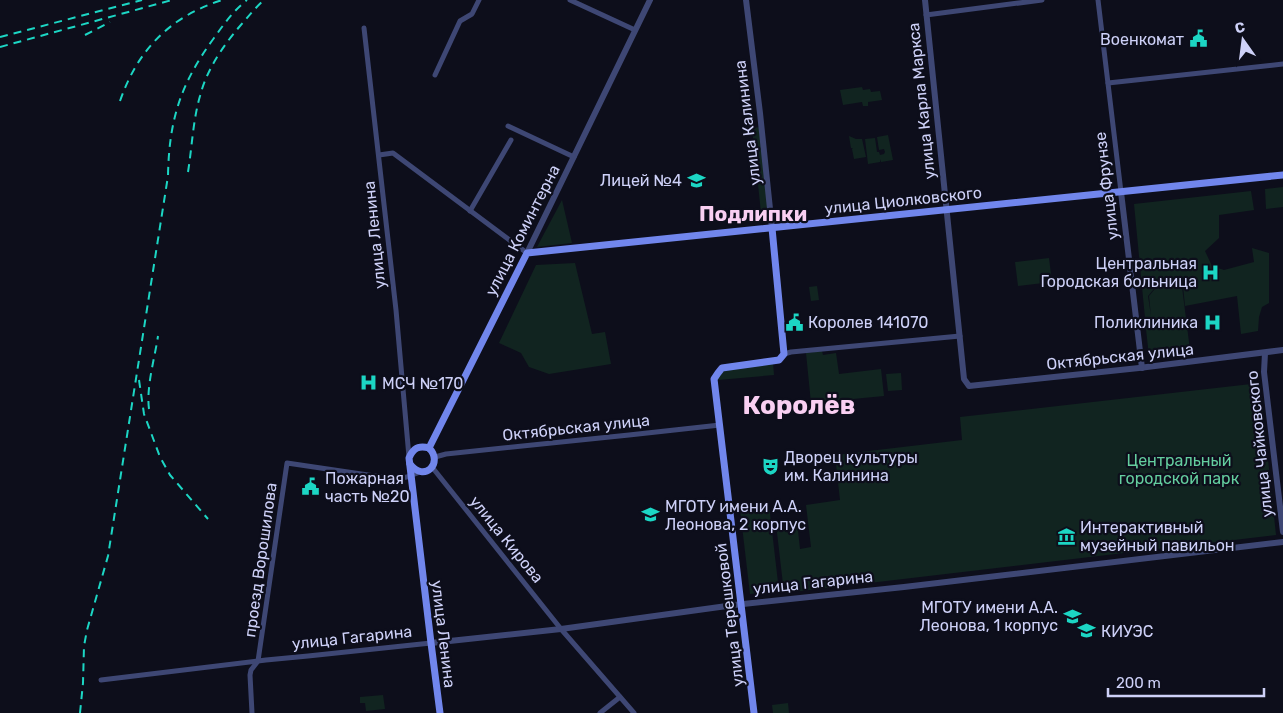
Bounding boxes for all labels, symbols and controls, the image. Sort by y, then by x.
north arrow [1218,15,1268,65]
text: С [1233,18,1247,37]
street label: улица Карла Маркса [904,22,939,180]
public building icon: Военкомат [1188,29,1208,49]
place label: Военкомат [1100,30,1184,49]
street label: улица Калинина [730,59,765,187]
street label: улица Фрунзе [1090,131,1123,241]
street label: улица Коминтерна [481,162,564,299]
school or university icon: Лицей №4 [686,170,706,190]
place label: Лицей №4 [600,171,682,190]
street label: улица Ленина [359,180,390,290]
street label: улица Циолковского [823,183,983,218]
district label: Подлипки [699,201,807,226]
place label: Центральная Городская больница [1040,254,1197,291]
hospital icon: Центральная Городская больница [1201,262,1221,282]
public building icon: Королев 141070 [784,312,804,332]
hospital icon: Поликлиника [1202,312,1222,332]
place label: Королев 141070 [808,313,929,332]
place label: Поликлиника [1094,313,1198,332]
street label: Октябрьская улица [1045,339,1195,374]
street label: улица Чайковского [1242,370,1277,518]
hospital icon: МСЧ №170 [358,373,378,393]
place label: МСЧ №170 [382,374,463,393]
district label: Королёв [743,390,855,421]
street label: Октябрьская улица [501,410,651,445]
place label: Дворец культуры им. Калинина [784,448,918,485]
park label: Центральный городской парк [1119,451,1240,488]
theatre icon: Дворец культуры им. Калинина [760,456,780,476]
place label: Пожарная часть №20 [325,469,410,506]
public building icon: Пожарная часть №20 [301,477,321,497]
street label: проезд Ворошилова [240,481,281,639]
street label: улица Кирова [466,492,547,587]
place label: МГОТУ имени А.А. Леонова, 2 корпус [665,497,806,534]
school or university icon: МГОТУ имени А.А. Леонова, 2 корпус [641,505,661,525]
place label: Интерактивный музейный павильон [1080,518,1235,555]
museum icon: Интерактивный музейный павильон [1056,526,1076,546]
street label: улица Терешковой [711,542,748,688]
street label: улица Гагарина [752,567,874,598]
street label: улица Ленина [427,579,460,689]
place label: МГОТУ имени А.А. Леонова, 1 корпус [919,598,1058,635]
school or university icon: МГОТУ имени А.А. Леонова, 1 корпус [1062,606,1082,626]
school or university icon: КИУЭС [1077,621,1097,641]
street label: улица Гагарина [291,622,413,653]
place label: КИУЭС [1101,622,1153,641]
scale bar [1108,666,1264,698]
text: 200 m [1116,674,1161,692]

